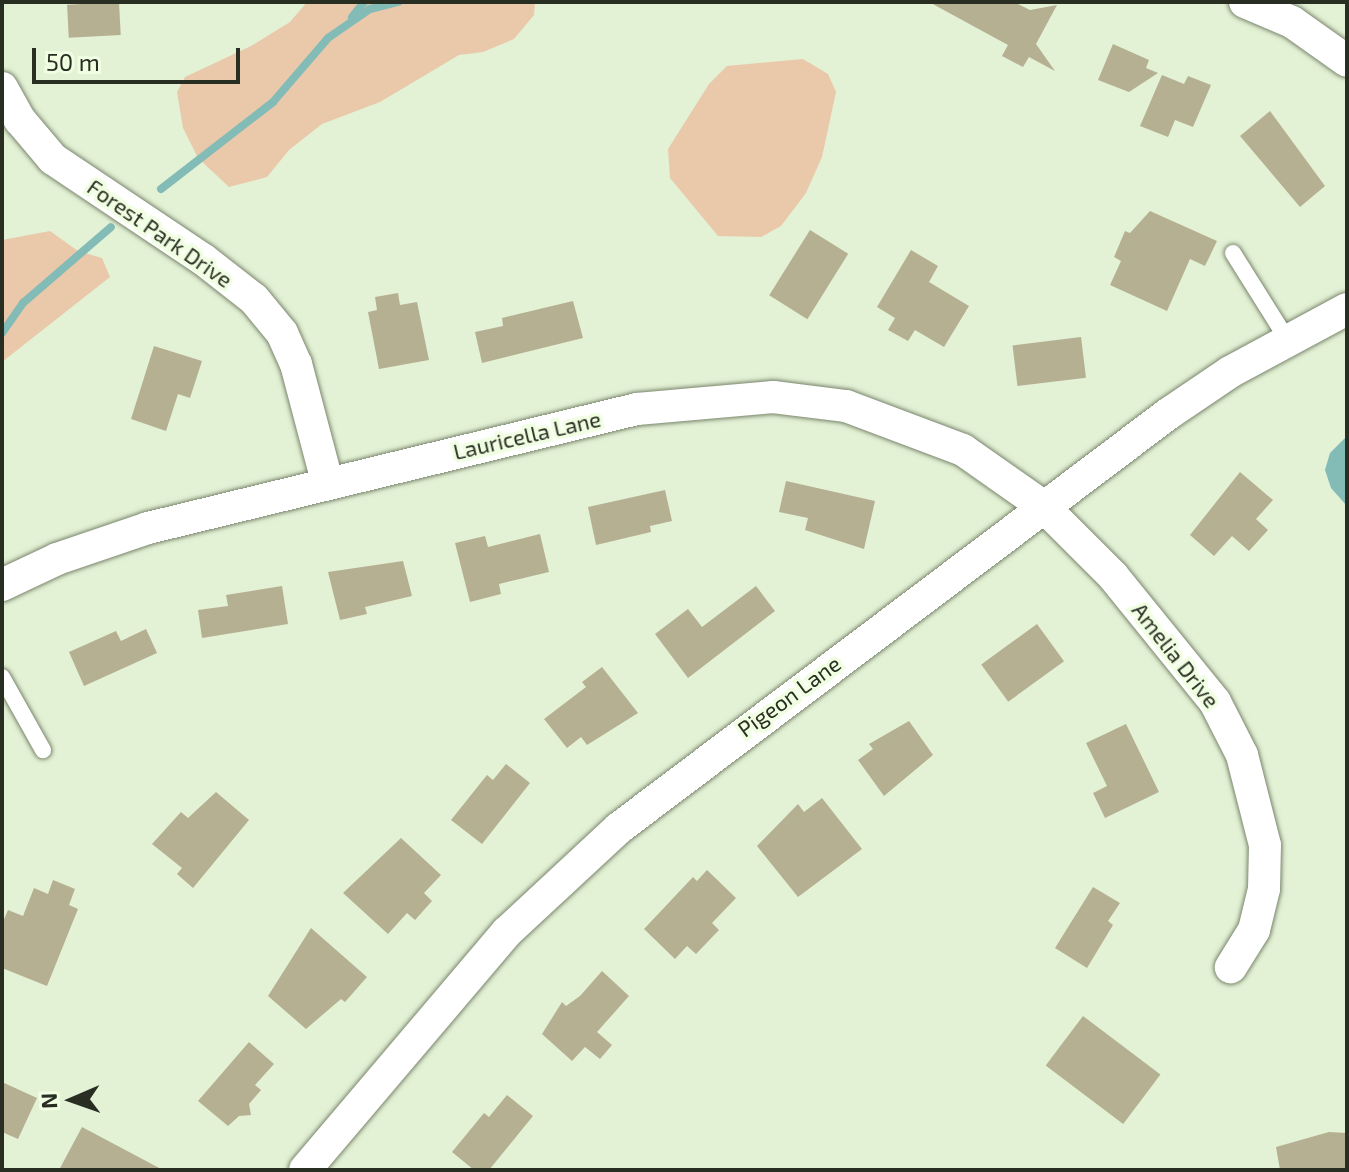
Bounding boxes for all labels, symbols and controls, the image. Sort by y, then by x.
scale bar [36,32,244,82]
text: 50 m [46,47,100,76]
street label: Forest Park Drive [82,173,238,293]
street label: Lauricella Lane [451,405,603,465]
street label: Amelia Drive [1127,597,1225,713]
street label: Pigeon Lane [732,650,846,742]
north arrow [32,1060,112,1140]
text: N [35,1092,61,1109]

